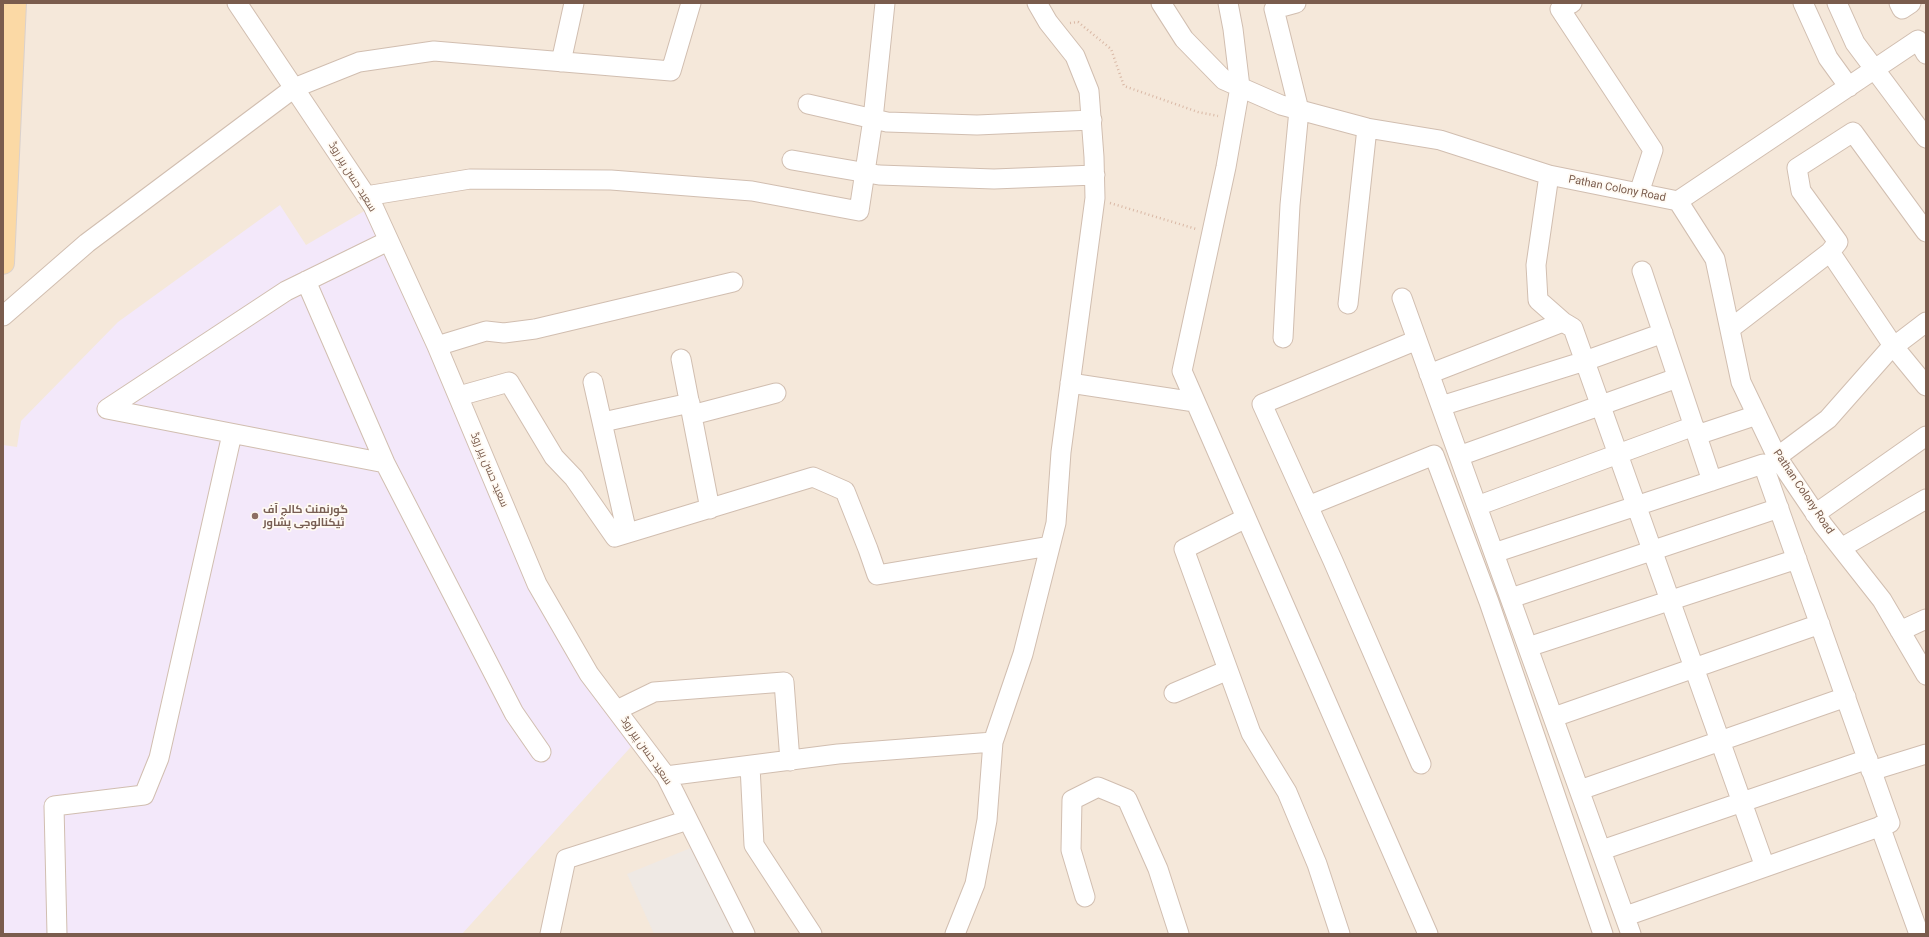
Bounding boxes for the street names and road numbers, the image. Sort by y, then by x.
street label: سعید حسن پیر روڈ [325,140,379,214]
street label: Pathan Colony Road [1567,173,1667,205]
street label: سعید حسن پیر روڈ [467,431,511,509]
street label: Pathan Colony Road [1770,447,1836,537]
street label: سعید حسن پیر روڈ [618,714,674,788]

